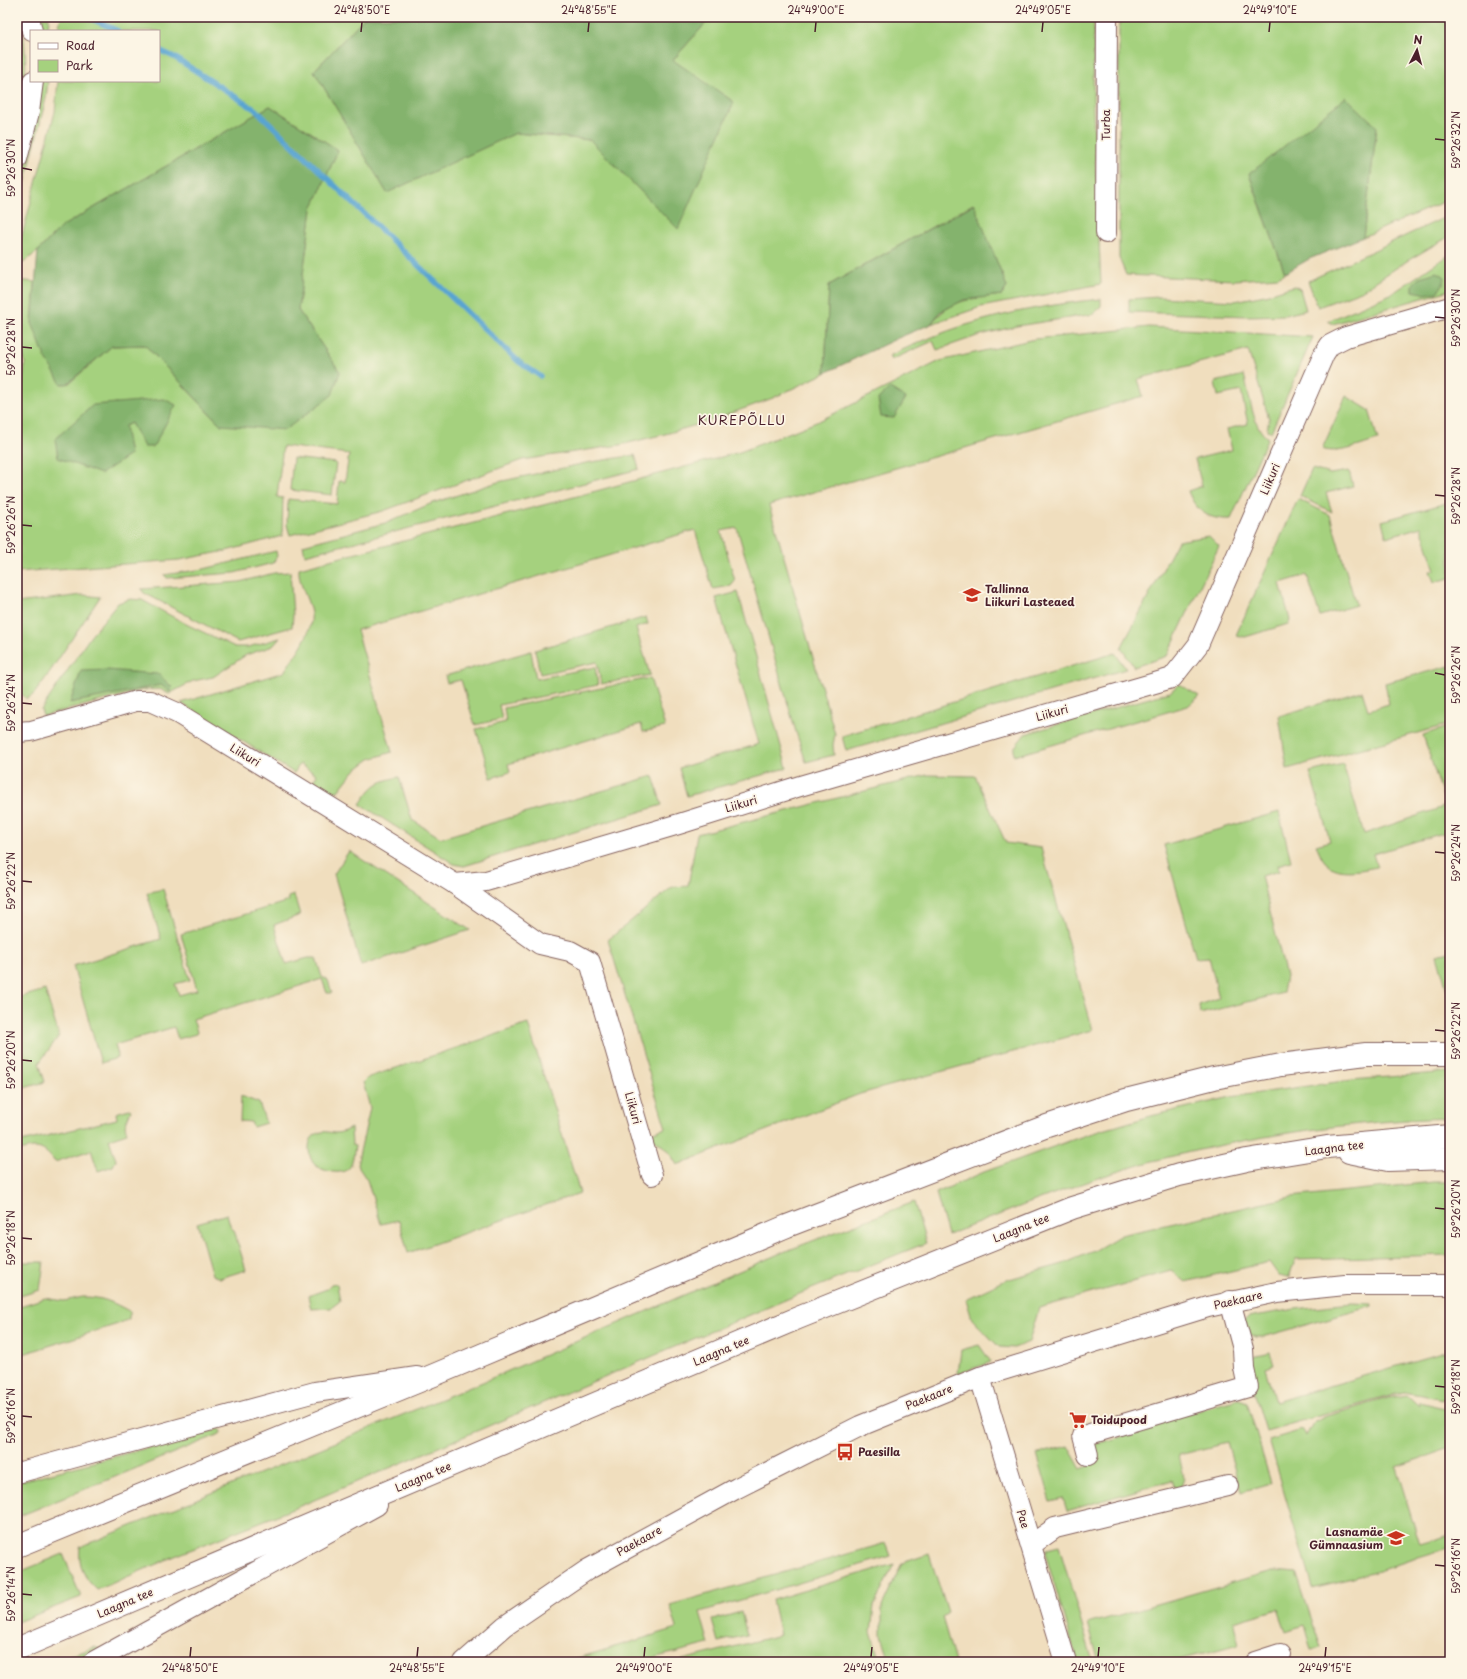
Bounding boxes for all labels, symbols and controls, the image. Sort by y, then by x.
text: 24°48'50"E [334,2,390,17]
text: 24°48'55"E [561,2,617,17]
text: 24°49'00"E [788,2,844,17]
text: 24°49'05"E [1015,2,1071,17]
text: 24°49'10"E [1243,2,1297,17]
legend [30,30,160,82]
north arrow [1397,30,1437,70]
text: N [1413,31,1424,48]
text: Road [66,36,95,54]
text: Park [66,56,93,74]
street label: Turba [1097,109,1114,141]
text: 59°26'32"N [1448,111,1463,169]
text: 59°26'30"N [3,139,18,197]
text: 59°26'30"N [1448,289,1463,347]
text: 59°26'28"N [3,318,18,376]
district label: KUREPÕLLU [698,410,786,429]
street label: Liikuri [1255,460,1284,497]
text: 59°26'28"N [1448,467,1463,525]
text: 59°26'26"N [3,496,18,554]
place label: Tallinna Liikuri Lasteaed [985,580,1075,610]
school or university icon: Tallinna Liikuri Lasteaed [962,585,982,605]
text: 59°26'26"N [1448,646,1463,704]
text: 59°26'24"N [3,674,18,732]
street label: Liikuri [1034,700,1070,725]
street label: Liikuri [227,739,264,770]
street label: Liikuri [723,791,759,816]
text: 59°26'24"N [1448,824,1463,882]
text: 59°26'22"N [3,852,18,910]
text: 59°26'22"N [1448,1002,1463,1060]
text: 59°26'20"N [3,1030,18,1090]
street label: Liikuri [621,1090,646,1126]
street label: Laagna tee [1304,1135,1365,1160]
text: 59°26'20"N [1448,1179,1463,1239]
street label: Laagna tee [990,1208,1052,1246]
text: 59°26'18"N [3,1210,18,1266]
street label: Paekaare [1212,1286,1264,1313]
street label: Laagna tee [690,1331,752,1370]
text: 59°26'18"N [1448,1359,1463,1415]
street label: Paekaare [903,1379,955,1414]
text: 59°26'16"N [3,1388,18,1444]
supermarket icon: Toidupood [1068,1410,1088,1430]
place label: Toidupood [1091,1411,1147,1428]
bus stop icon: Paesilla [835,1442,855,1462]
place label: Paesilla [858,1443,901,1460]
street label: Laagna tee [392,1457,454,1496]
street label: Pae [1013,1507,1034,1530]
street label: Paekaare [613,1521,665,1560]
place label: Lasnamäe Gümnaasium [1309,1523,1383,1553]
school or university icon: Lasnamäe Gümnaasium [1386,1528,1406,1548]
text: 59°26'16"N [1448,1538,1463,1594]
text: 59°26'14"N [3,1566,18,1622]
street label: Laagna tee [94,1583,156,1622]
text: 24°48'50"E [162,1660,218,1675]
text: 24°48'55"E [389,1660,445,1675]
text: 24°49'00"E [616,1660,672,1675]
text: 24°49'05"E [843,1660,899,1675]
text: 24°49'10"E [1071,1660,1125,1675]
text: 24°49'15"E [1298,1660,1352,1675]

